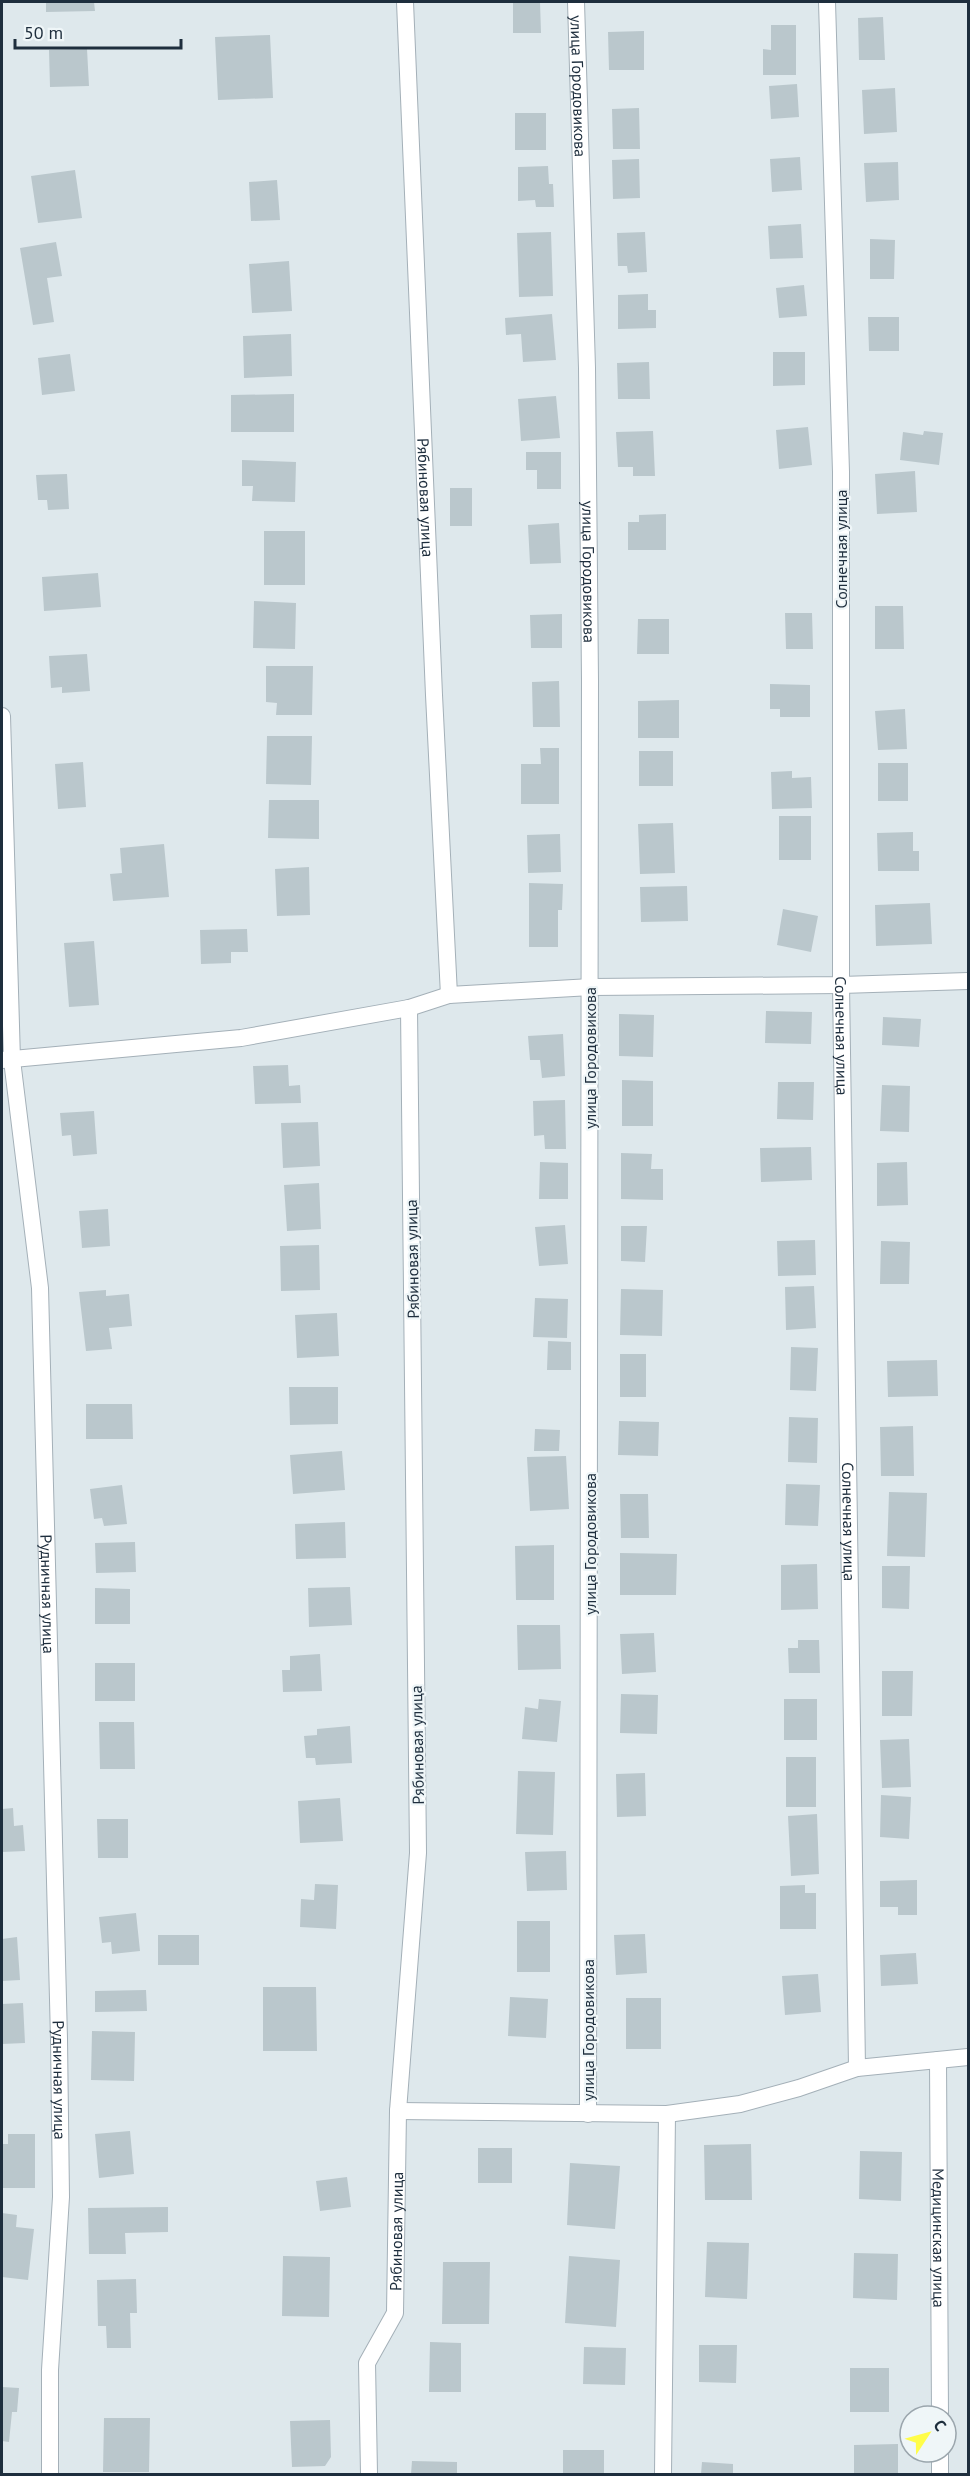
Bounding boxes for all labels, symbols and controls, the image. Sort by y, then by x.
scale bar [15,12,182,50]
street label: улица Городовикова [566,15,591,157]
text: 50 m [24,21,63,44]
street label: Рябиновая улица [413,438,438,558]
street label: Солнечная улица [831,490,851,608]
street label: улица Городовикова [578,501,600,643]
street label: Солнечная улица [831,976,853,1095]
street label: улица Городовикова [580,987,600,1129]
street label: Рябиновая улица [401,1199,423,1319]
street label: Солнечная улица [838,1462,860,1581]
street label: улица Городовикова [580,1473,600,1615]
street label: Рудничная улица [36,1534,59,1654]
street label: Рябиновая улица [406,1685,428,1805]
street label: улица Городовикова [578,1959,598,2101]
street label: Рудничная улица [49,2020,70,2140]
street label: Медицинская улица [929,2168,949,2308]
street label: Рябиновая улица [385,2171,407,2291]
north arrow [898,2404,958,2464]
text: С [929,2416,951,2435]

